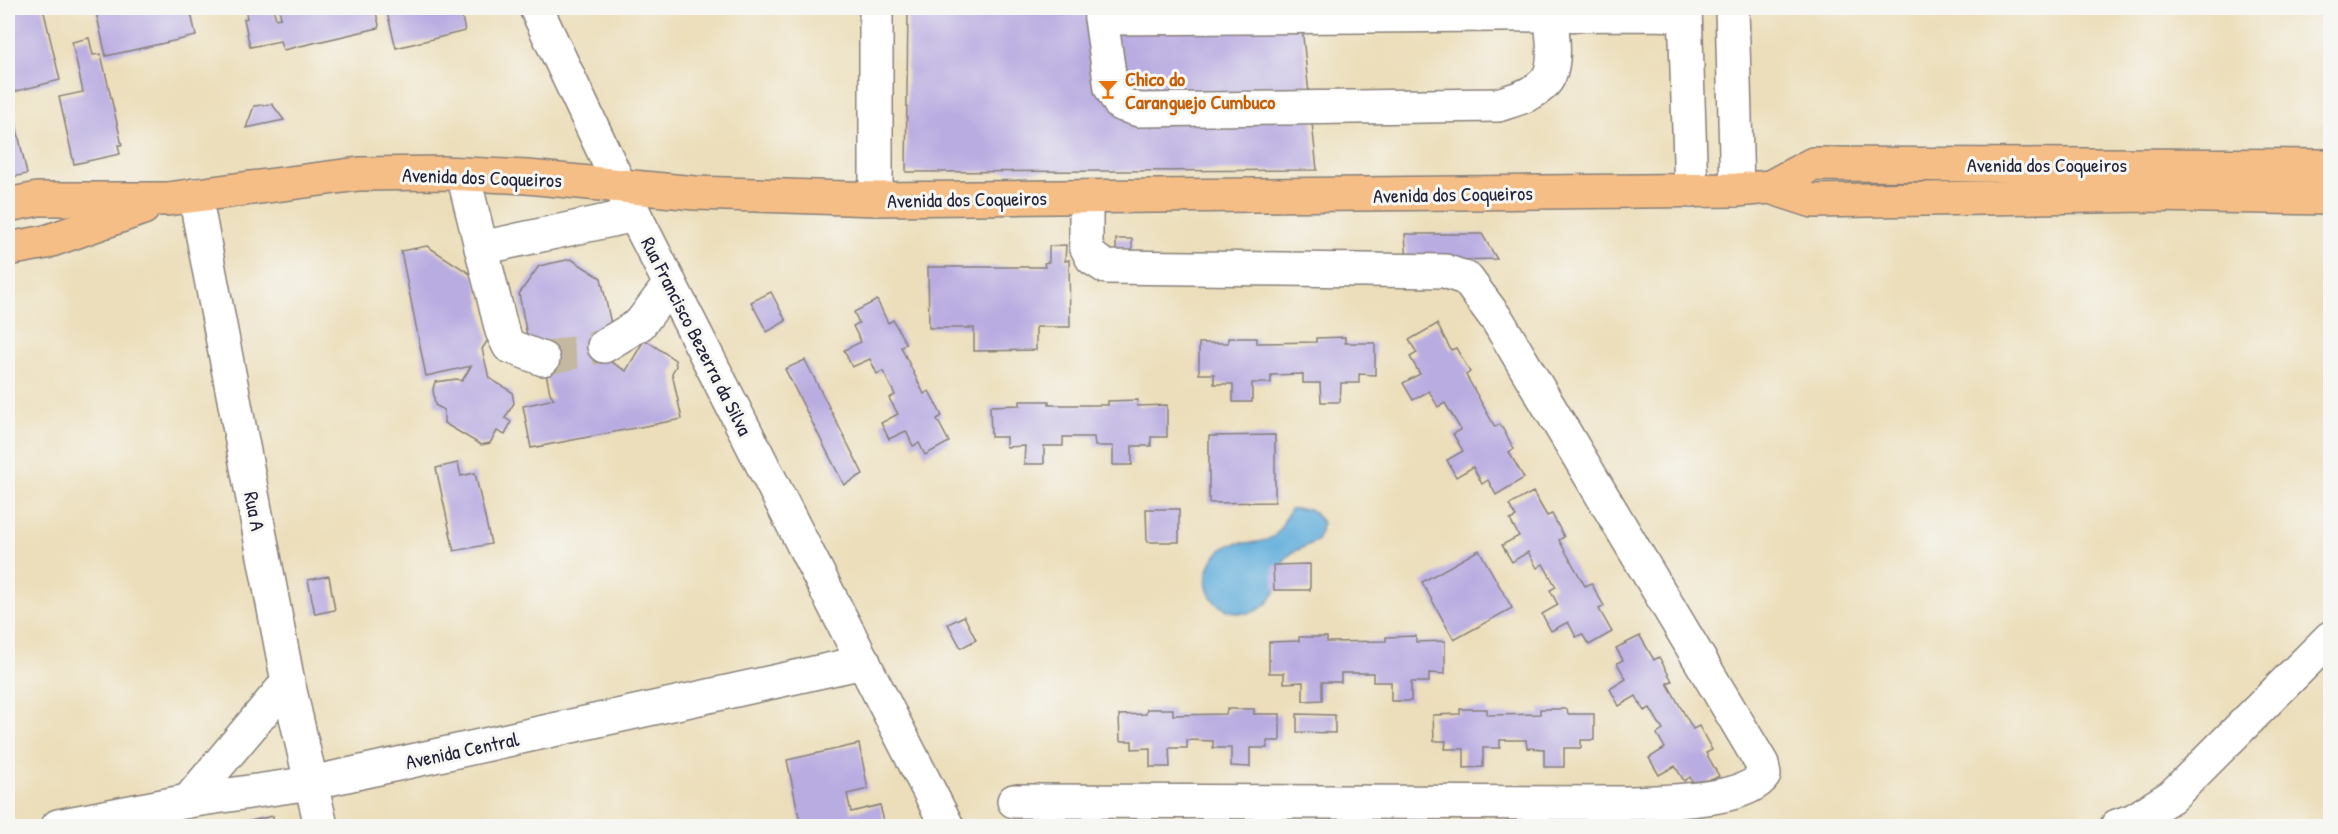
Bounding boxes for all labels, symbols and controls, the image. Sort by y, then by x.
place label: Chico do Caranguejo Cumbuco [1125,65,1275,116]
bar icon: Chico do Caranguejo Cumbuco [1096,77,1120,101]
street label: Avenida dos Coqueiros [1967,151,2127,178]
street label: Avenida dos Coqueiros [402,161,563,193]
street label: Avenida dos Coqueiros [1373,179,1533,209]
street label: Avenida dos Coqueiros [887,184,1047,214]
street label: Rua Francisco Bezerra da Silva [635,232,759,440]
street label: Rua A [238,489,272,533]
street label: Avenida Central [403,725,522,775]

